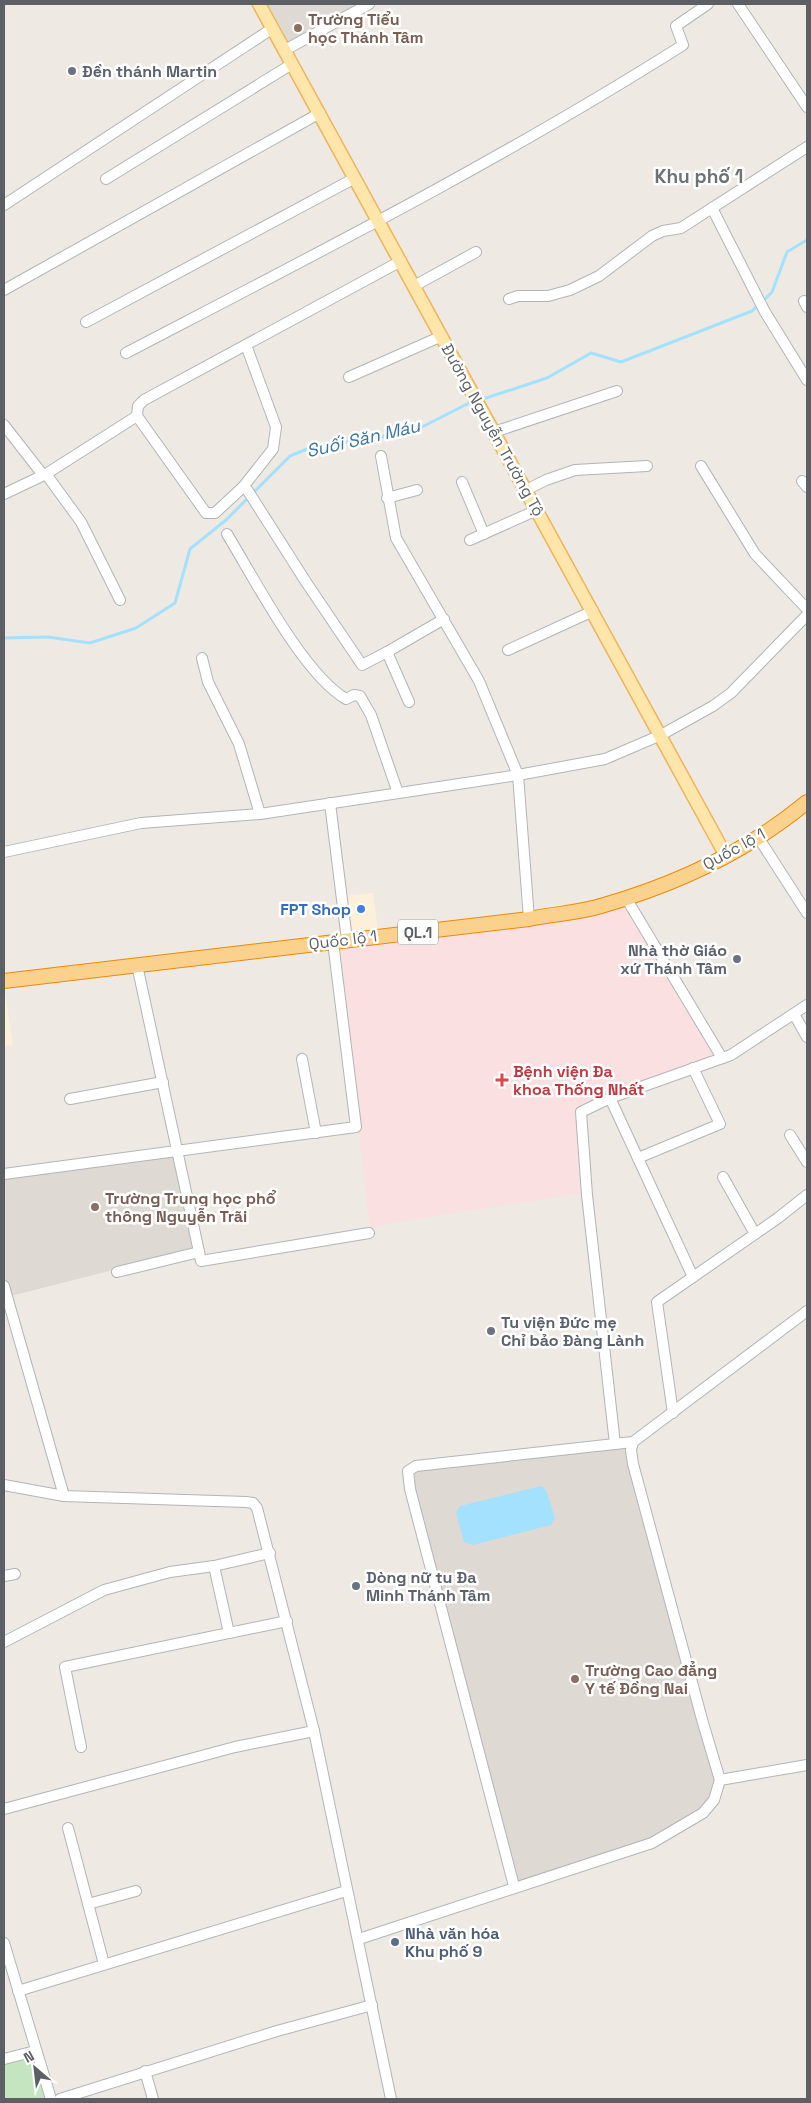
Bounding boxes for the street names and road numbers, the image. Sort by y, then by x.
street label: Đường Nguyễn Trường Tộ [437,340,549,520]
street label: Quốc lộ 1 [699,823,769,875]
road number: QL.1 [398,920,438,944]
street label: Quốc lộ 1 [308,925,378,955]

